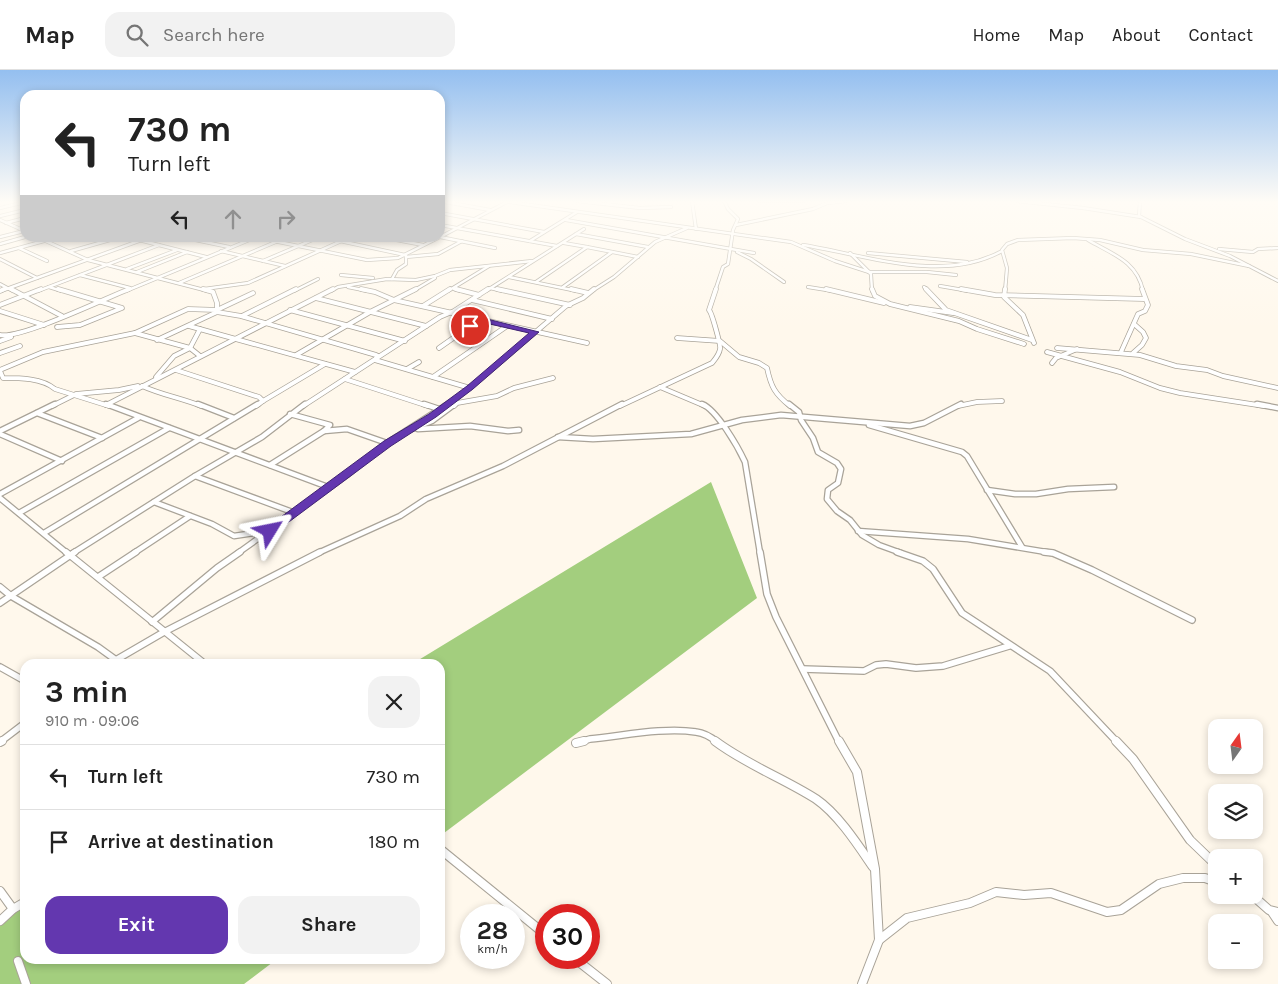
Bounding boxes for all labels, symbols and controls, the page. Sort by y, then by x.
search box [105,12,455,57]
text: Map [25,21,75,49]
icon: search [123,21,151,49]
text: Search here [163,24,265,46]
text: Home [972,24,1020,46]
text: Map [1048,24,1084,46]
text: About [1112,24,1161,46]
text: Contact [1189,24,1253,46]
text: 730 m [128,109,231,150]
icon: left [45,110,110,175]
text: Turn left [128,151,211,177]
icon: left [166,205,194,233]
icon: ahead [219,205,247,233]
icon: right [272,205,300,233]
pin [449,305,491,347]
icon: arrive [456,312,484,340]
position arrow [243,504,295,556]
text: 3 min [45,674,128,710]
button: close [368,676,420,728]
text: 910 m · 09:06 [45,711,139,730]
north arrow [1208,719,1262,774]
map controls [1208,719,1263,969]
icon: left [45,763,73,791]
text: Turn left [88,766,163,788]
text: 730 m [366,766,420,788]
button: layers [1208,784,1263,839]
icon: arrive [45,828,73,856]
text: Arrive at destination [88,831,274,853]
text: 180 m [368,831,420,853]
button: + [1208,849,1263,904]
button: Exit [45,896,228,954]
button: Share [238,896,420,954]
speed limit sign: 30 [535,904,600,969]
button: − [1208,914,1263,969]
text: 28 [477,916,508,945]
text: km/h [477,942,508,956]

